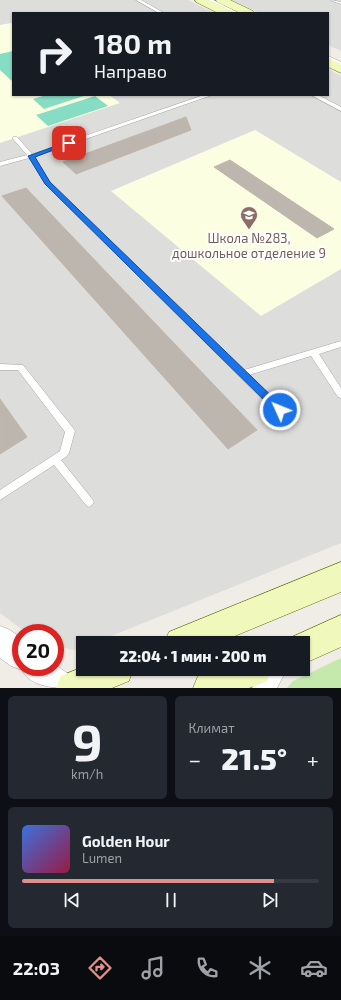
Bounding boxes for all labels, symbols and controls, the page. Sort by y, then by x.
text: 180 m [94,26,172,60]
icon: right [28,28,80,80]
text: Направо [94,60,167,82]
pin [52,126,86,160]
icon: arrive [58,132,80,154]
school or university icon: Школа №283, дошкольное отделение 9 [239,205,259,230]
place label: Школа №283, дошкольное отделение 9 [172,230,326,261]
position arrow [259,389,301,431]
speed limit sign: 20 [12,624,64,676]
text: 22:04 · 1 мин · 200 m [119,647,267,665]
text: 9 [72,709,103,771]
text: Климат [189,720,235,736]
text: 21.5° [221,740,287,776]
text: − [189,746,201,772]
text: + [307,746,319,772]
text: km/h [71,766,103,782]
text: Golden Hour [82,832,170,850]
text: Lumen [82,850,122,866]
icon: previous [61,889,83,911]
icon: pause [160,889,182,911]
icon: next [259,889,281,911]
icon: directions [86,954,114,982]
icon: music [139,954,167,982]
icon: phone [193,954,221,982]
icon: climate [246,954,274,982]
icon: car [300,954,328,982]
text: 22:03 [13,957,60,979]

